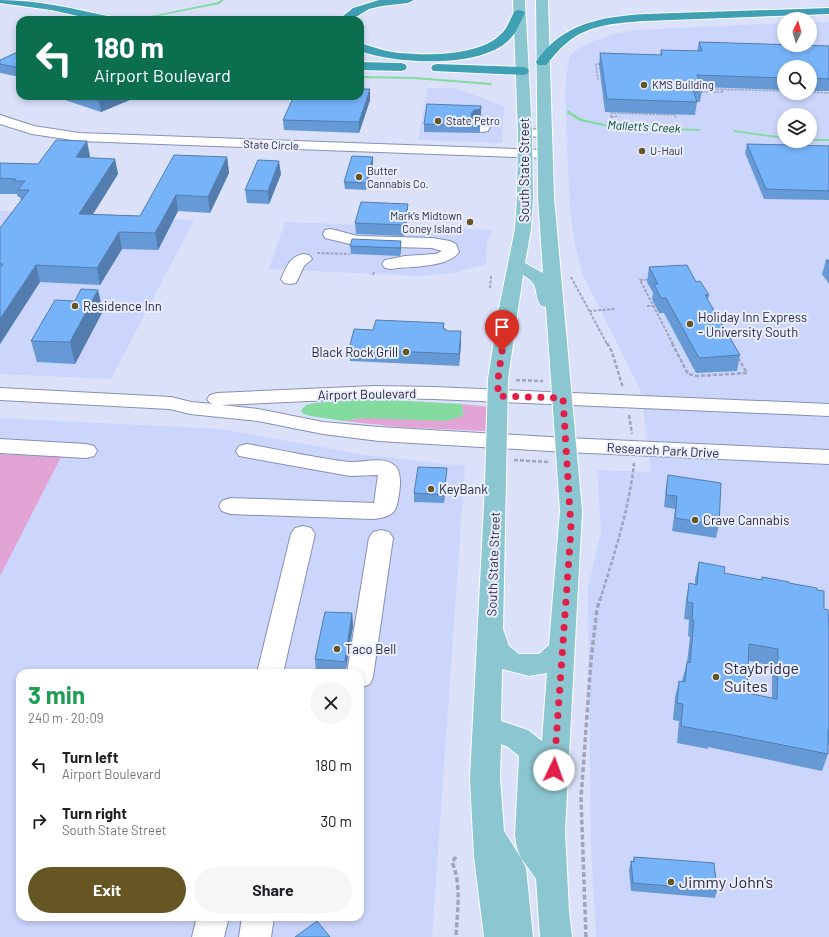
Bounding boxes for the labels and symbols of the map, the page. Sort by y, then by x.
north arrow [777,12,817,52]
place label: KMS Building [652,78,714,91]
marker: KMS Building [639,80,649,90]
place label: State Petro [446,114,500,127]
marker: State Petro [433,116,443,126]
water label: Mallett's Creek [607,117,681,135]
street label: South State Street [516,118,532,222]
street label: State Circle [243,137,299,152]
place label: U-Haul [650,144,683,157]
marker: U-Haul [637,146,647,156]
place label: Butter Cannabis Co. [367,164,429,190]
marker: Butter Cannabis Co. [354,172,364,182]
place label: Mark's Midtown Coney Island [390,209,462,235]
marker: Mark's Midtown Coney Island [465,217,475,227]
place label: Residence Inn [83,298,162,314]
marker: Residence Inn [70,301,80,311]
place label: Holiday Inn Express - University South [698,309,807,340]
pin [485,310,519,351]
marker: Holiday Inn Express - University South [685,319,695,329]
place label: Black Rock Grill [311,344,398,360]
marker: Black Rock Grill [401,347,411,357]
street label: Airport Boulevard [317,385,417,403]
street label: Research Park Drive [606,439,720,461]
place label: KeyBank [439,481,488,497]
marker: KeyBank [426,484,436,494]
street label: South State Street [483,512,503,616]
place label: Crave Cannabis [703,512,789,528]
marker: Crave Cannabis [690,515,700,525]
place label: Taco Bell [345,641,396,657]
marker: Taco Bell [332,644,342,654]
place label: Staybridge Suites [724,658,799,695]
marker: Staybridge Suites [711,672,721,682]
position arrow [533,749,575,791]
place label: Jimmy John's [679,872,773,891]
marker: Jimmy John's [666,877,676,887]

